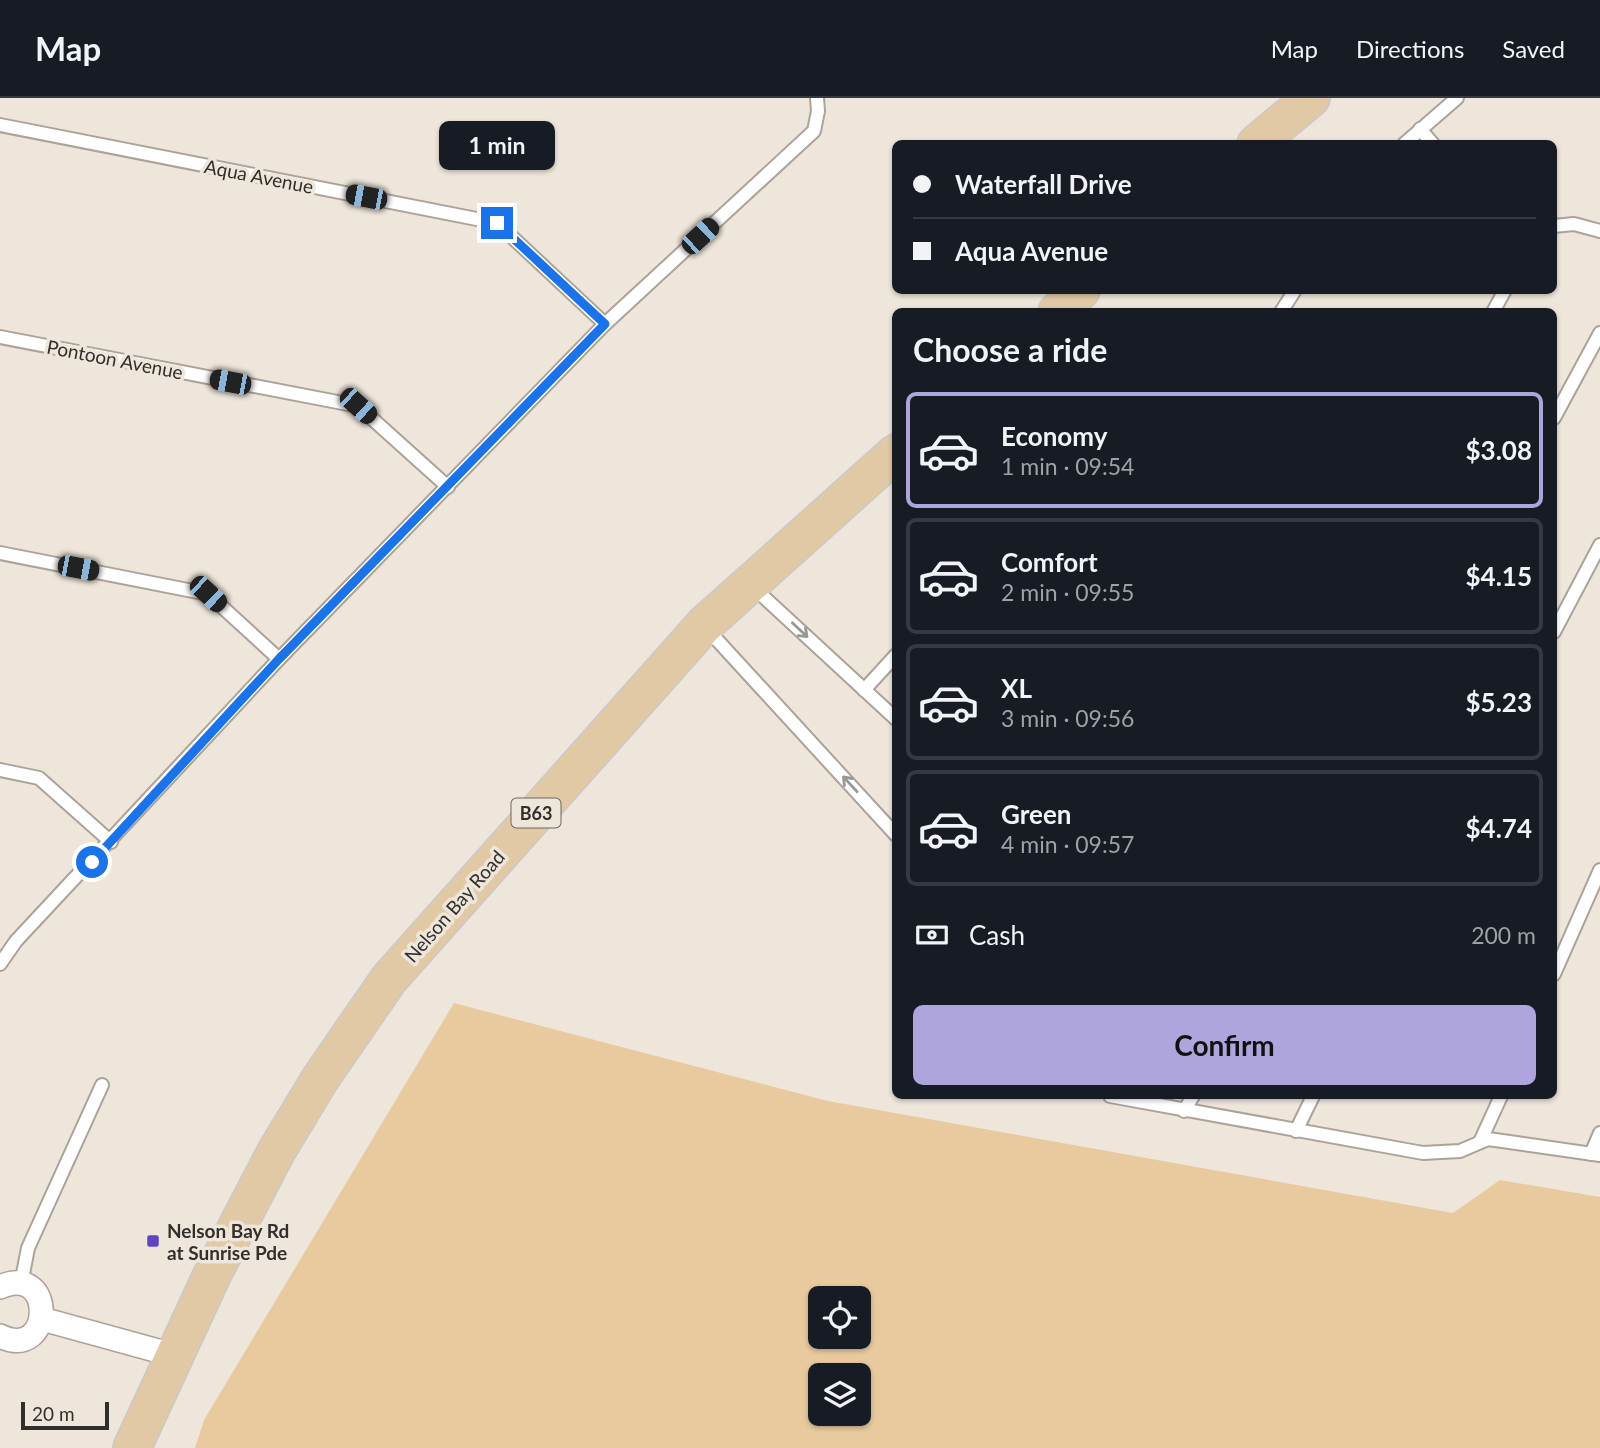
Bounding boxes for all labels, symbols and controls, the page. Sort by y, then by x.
text: Map [35,28,101,68]
text: Map [1271,34,1318,63]
text: Directions [1356,34,1464,63]
text: Saved [1502,34,1565,63]
callout: 1 min [439,122,555,170]
text: 1 min [468,131,526,159]
street label: Aqua Avenue [203,154,315,198]
text: Waterfall Drive [955,168,1132,200]
car [344,183,389,211]
route end [481,207,513,239]
car [678,214,723,258]
text: Aqua Avenue [955,235,1108,267]
text: Choose a ride [913,330,1107,369]
street label: Pontoon Avenue [45,335,185,383]
car [208,368,253,396]
car [336,384,381,428]
icon: car [917,419,980,482]
text: Economy [1001,420,1107,452]
text: $3.08 [1466,434,1532,466]
text: 1 min · 09:54 [1001,452,1134,480]
icon: car [917,545,980,608]
text: Comfort [1001,546,1098,578]
car [56,554,101,582]
text: $4.15 [1466,560,1532,592]
car [186,572,231,616]
text: 2 min · 09:55 [1001,578,1134,606]
one-way arrow [791,622,808,639]
icon: car [917,671,980,734]
text: XL [1001,672,1032,704]
text: $5.23 [1466,686,1532,718]
text: 3 min · 09:56 [1001,704,1134,732]
one-way arrow [842,775,858,793]
icon: car [917,797,980,860]
road number: B63 [512,798,560,828]
text: Green [1001,798,1071,830]
text: $4.74 [1466,812,1532,844]
text: 4 min · 09:57 [1001,830,1134,858]
street label: Nelson Bay Road [399,845,509,967]
route start [76,846,108,878]
icon: cash [913,916,951,954]
text: Cash [969,919,1025,951]
text: 200 m [1471,921,1536,949]
button: Confirm [913,1005,1536,1085]
place label: Nelson Bay Rd at Sunrise Pde [167,1219,289,1264]
marker: Nelson Bay Rd at Sunrise Pde [145,1233,161,1249]
map controls [808,1286,871,1426]
button: locate [808,1286,871,1349]
button: layers [808,1363,871,1426]
scale bar [21,1399,108,1431]
text: 20 m [32,1402,75,1425]

